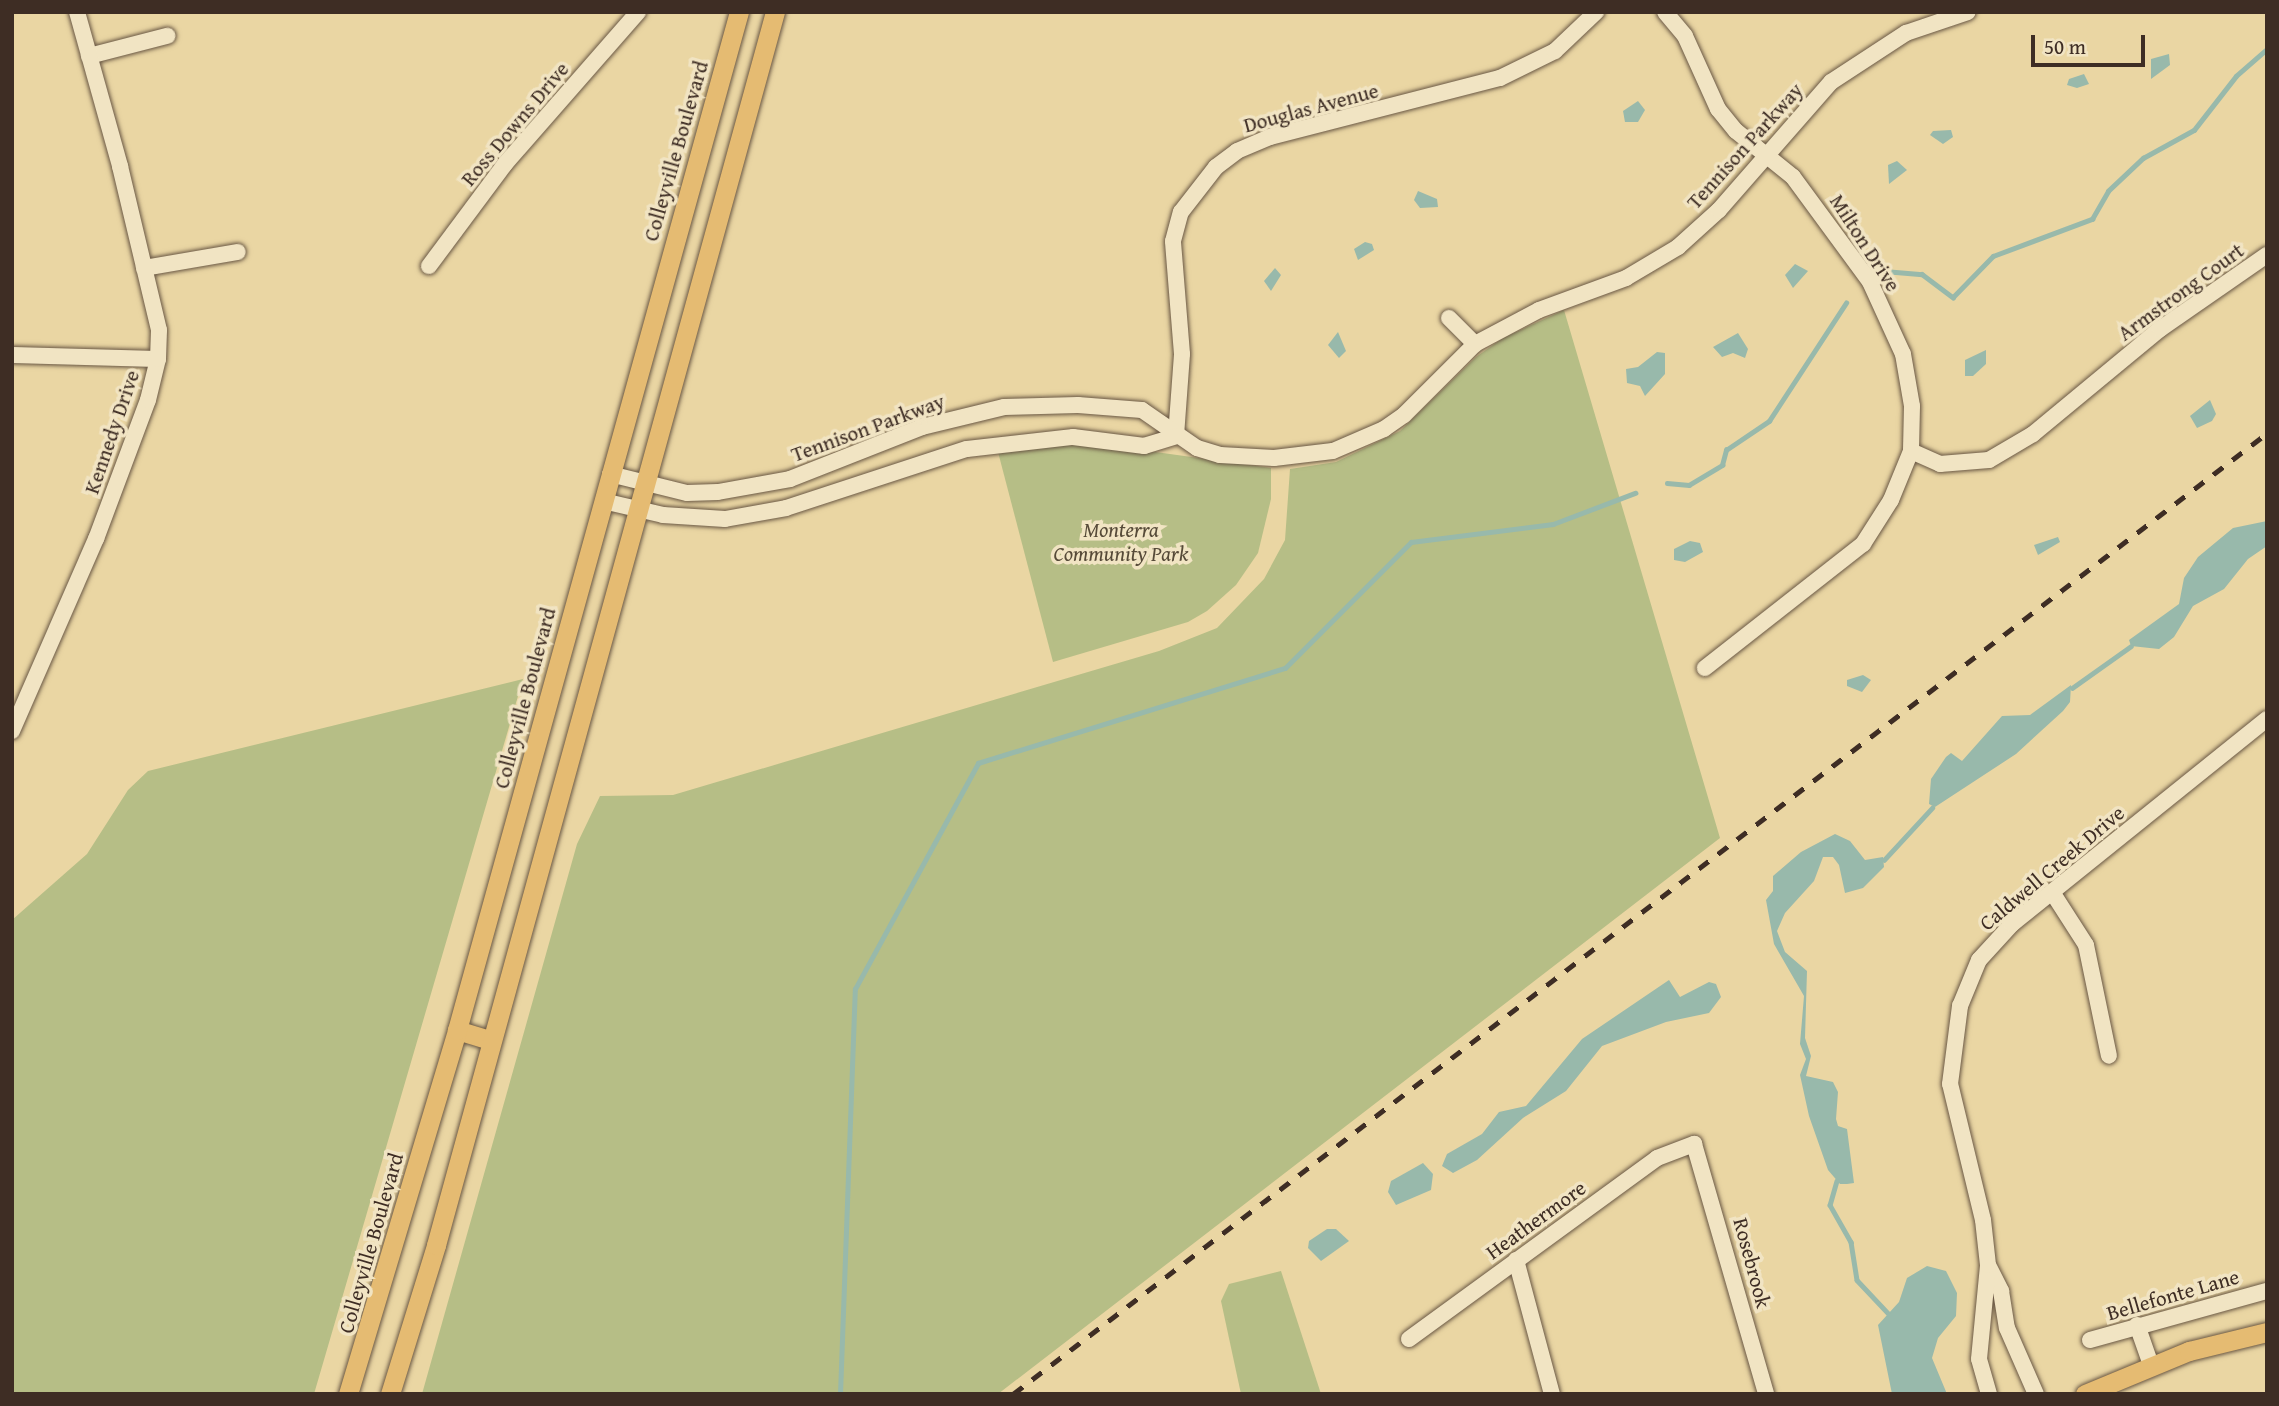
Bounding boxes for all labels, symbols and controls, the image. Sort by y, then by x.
scale bar [2034,21,2148,65]
text: 50 m [2044,31,2086,62]
street label: Ross Downs Drive [456,57,574,191]
street label: Colleyville Boulevard [638,58,714,244]
street label: Douglas Avenue [1241,78,1381,138]
street label: Tennison Parkway [1682,78,1808,214]
street label: Milton Drive [1824,190,1906,296]
street label: Armstrong Court [2113,238,2249,346]
street label: Kennedy Drive [79,367,145,497]
street label: Tennison Parkway [788,389,948,467]
park label: Monterra Community Park [1054,517,1188,567]
street label: Colleyville Boulevard [489,605,561,791]
street label: Caldwell Creek Drive [1975,800,2129,936]
street label: Colleyville Boulevard [333,1150,409,1336]
street label: Heathermore [1481,1175,1591,1265]
street label: Rosebrook [1728,1215,1776,1311]
street label: Bellefonte Lane [2104,1264,2242,1326]

